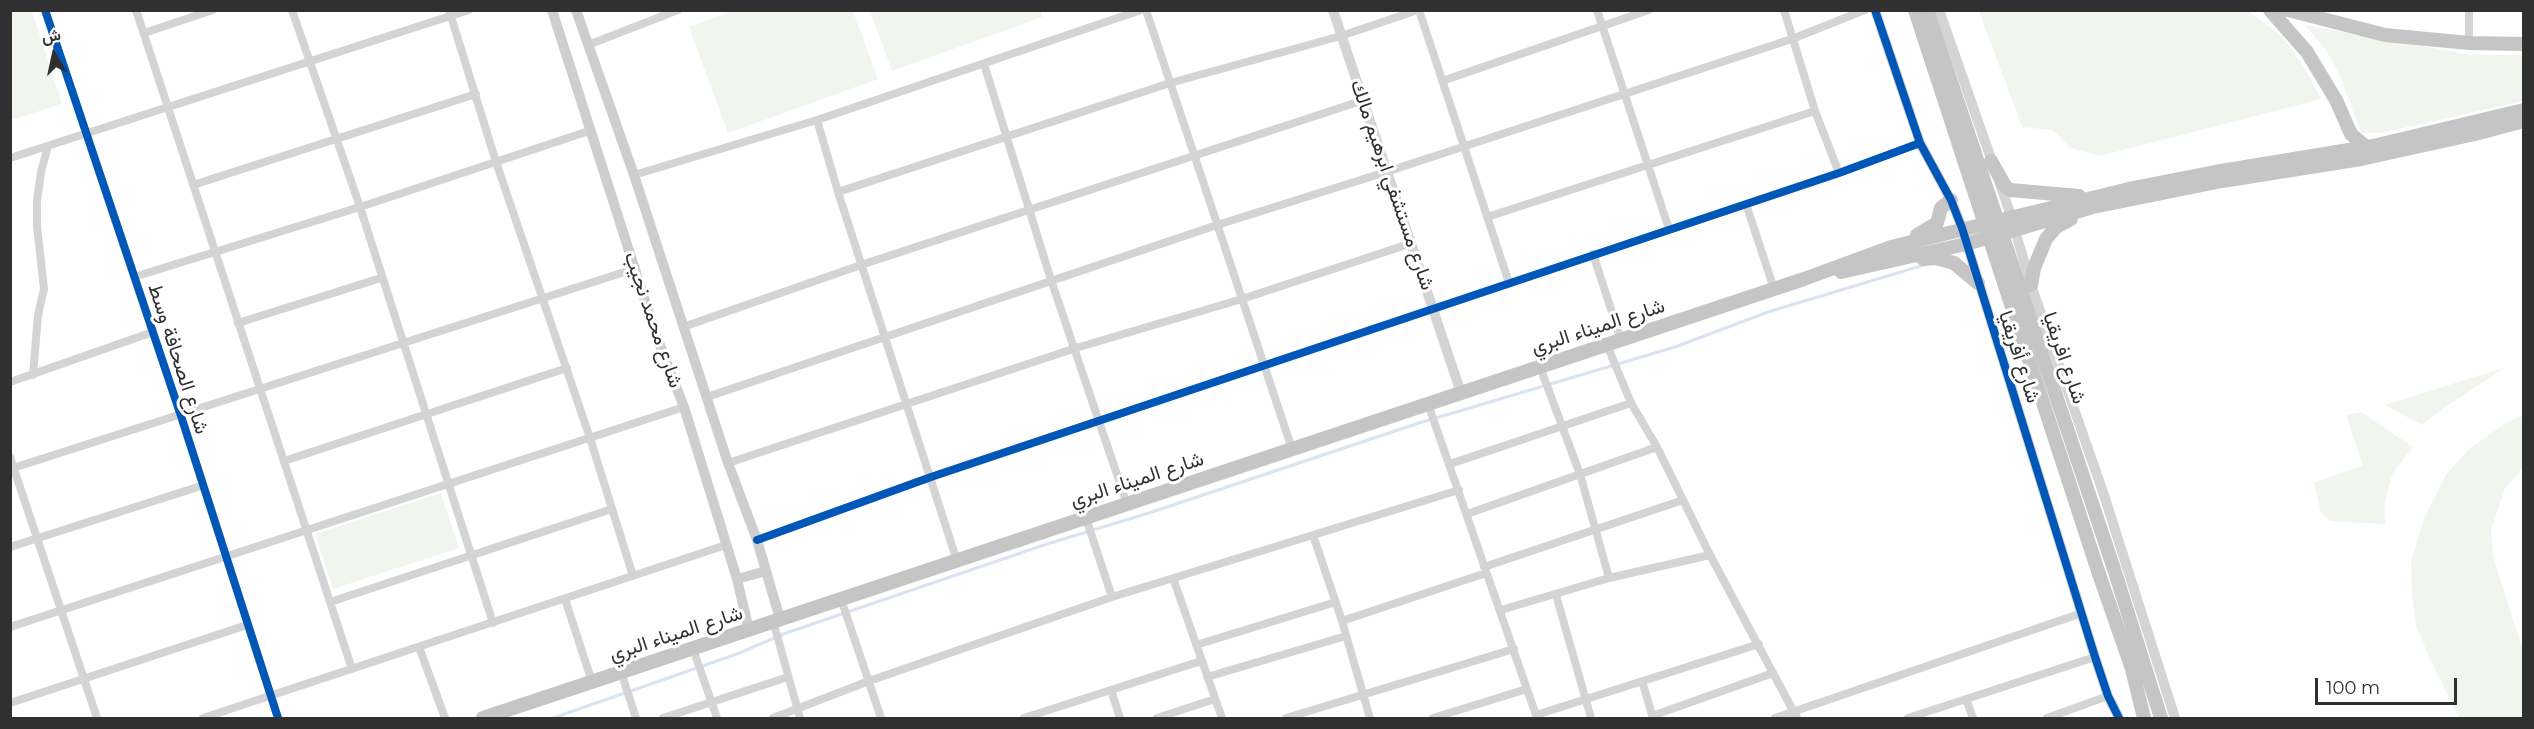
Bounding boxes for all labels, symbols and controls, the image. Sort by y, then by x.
north arrow [24,24,84,84]
text: ش [40,25,62,47]
street label: شارع مستشفي ابرهيم مالك [1345,77,1439,293]
street label: شارع محمد نجيب [618,249,688,391]
street label: شارع الصحافة وسط [142,281,214,437]
street label: شارع الميناء البري [1528,294,1668,360]
street label: شارع أفريقيا [1993,308,2045,406]
street label: شارع افريقيا [2037,309,2091,407]
street label: شارع الميناء البري [1067,447,1207,513]
street label: شارع الميناء البري [606,601,746,667]
scale bar [2318,666,2460,704]
text: 100 m [2326,677,2380,699]

